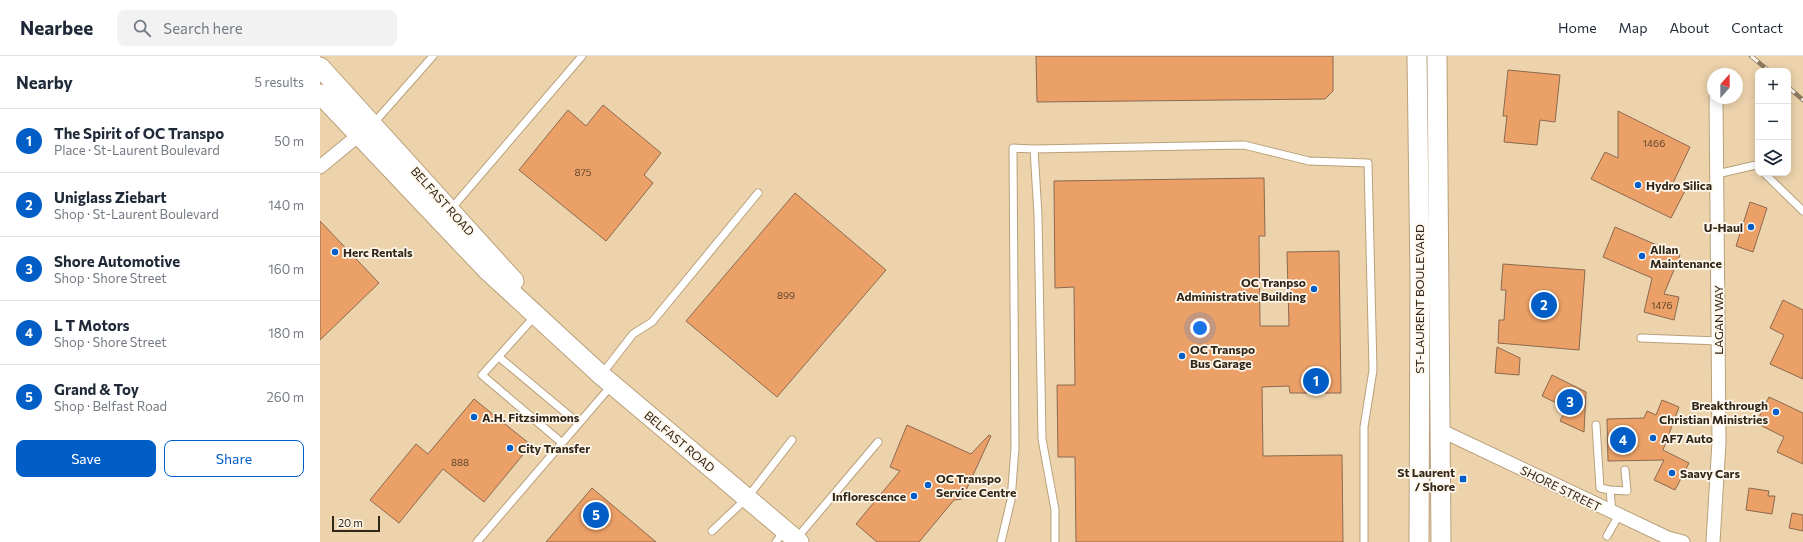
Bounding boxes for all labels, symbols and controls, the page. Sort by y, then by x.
search box [117,10,397,46]
text: Nearbee [20,16,93,39]
icon: search [131,17,153,39]
text: Search here [163,19,243,37]
text: Home [1558,19,1597,36]
text: Map [1619,19,1647,36]
text: About [1669,19,1709,36]
text: Contact [1731,19,1783,36]
north arrow [1707,68,1743,104]
map controls [1755,68,1791,176]
button: + [1755,68,1791,104]
text: Nearby [16,72,73,93]
text: 5 results [254,74,304,90]
button: − [1755,104,1791,140]
text: The Spirit of OC Transpo [54,124,224,142]
text: 1 [26,133,32,149]
text: 50 m [274,133,304,149]
house number: 1466 [1643,137,1665,149]
button: layers [1755,140,1791,176]
text: Place · St-Laurent Boulevard [54,142,220,158]
street label: BELFAST ROAD [408,164,478,238]
house number: 875 [574,166,592,178]
place label: Hydro Silica [1646,178,1712,192]
marker: Hydro Silica [1633,180,1643,190]
text: Uniglass Ziebart [54,188,167,206]
text: 2 [25,197,33,213]
text: 140 m [268,197,304,213]
text: Shop · St-Laurent Boulevard [54,206,219,222]
place label: U-Haul [1704,220,1743,234]
marker: U-Haul [1746,222,1756,232]
street label: ST-LAURENT BOULEVARD [1412,224,1426,374]
place label: Allan Maintenance [1650,242,1722,270]
place label: Herc Rentals [343,245,413,259]
marker: Herc Rentals [330,247,340,257]
marker: Allan Maintenance [1637,251,1647,261]
text: Shore Automotive [54,252,180,270]
text: 3 [25,261,33,277]
text: 160 m [268,261,304,277]
text: Shop · Shore Street [54,270,166,286]
place label: OC Tranpso Administrative Building [1176,275,1306,303]
marker: OC Tranpso Administrative Building [1309,284,1319,294]
street label: LAGAN WAY [1711,285,1725,355]
house number: 899 [777,289,795,301]
pin: 2 [1531,290,1557,320]
house number: 1476 [1651,299,1673,311]
text: L T Motors [54,316,130,334]
your location [1190,318,1210,338]
text: 4 [25,325,33,341]
text: 180 m [268,325,304,341]
text: Shop · Shore Street [54,334,166,350]
place label: OC Transpo Bus Garage [1190,342,1255,370]
marker: OC Transpo Bus Garage [1177,351,1187,361]
pin: 1 [1303,366,1329,396]
text: Grand & Toy [54,380,139,398]
pin: 3 [1557,387,1583,417]
text: 5 [25,389,33,405]
text: 260 m [267,389,304,405]
text: Shop · Belfast Road [54,398,167,414]
place label: Breakthrough Christian Ministries [1659,398,1768,426]
street label: BELFAST ROAD [642,407,718,475]
marker: Breakthrough Christian Ministries [1771,407,1781,417]
place label: A.H. Fitzsimmons [482,410,580,424]
marker: A.H. Fitzsimmons [469,412,479,422]
pin: 4 [1610,425,1636,455]
place label: AF7 Auto [1661,431,1713,445]
marker: AF7 Auto [1648,433,1658,443]
button: Save [16,440,156,477]
button: Share [164,440,304,477]
place label: City Transfer [518,441,590,455]
marker: City Transfer [505,443,515,453]
house number: 888 [451,456,469,468]
street label: SHORE STREET [1518,462,1604,514]
place label: St Laurent / Shore [1397,465,1455,493]
place label: Saavy Cars [1680,466,1740,480]
marker: Saavy Cars [1667,468,1677,478]
place label: OC Transpo Service Centre [936,471,1016,499]
marker: St Laurent / Shore [1458,474,1468,484]
marker: OC Transpo Service Centre [923,480,933,490]
place label: Inflorescence [832,489,906,503]
marker: Inflorescence [909,491,919,501]
pin: 5 [583,500,609,530]
scale bar [332,514,380,533]
text: 20 m [338,516,363,529]

